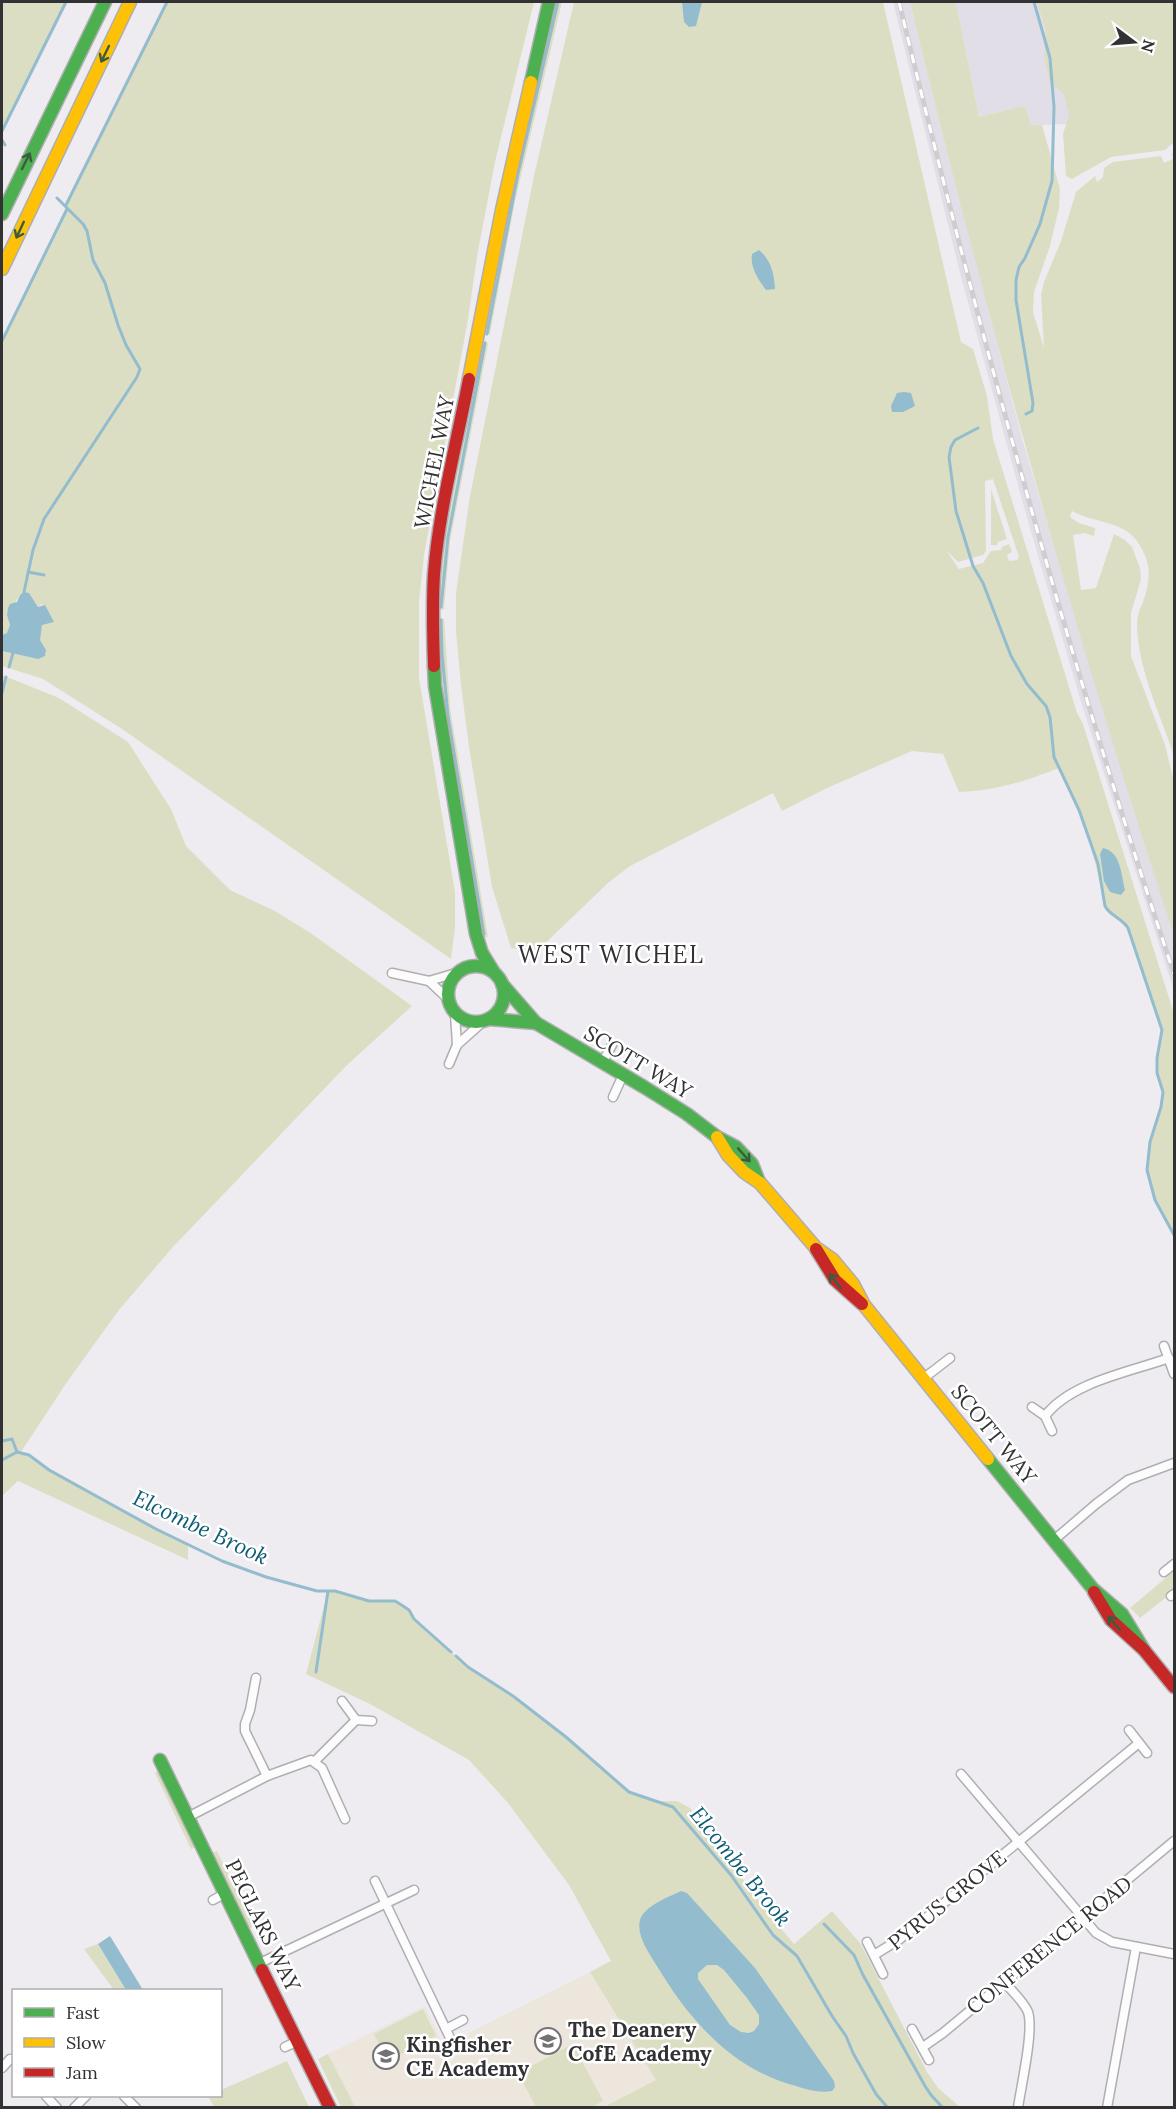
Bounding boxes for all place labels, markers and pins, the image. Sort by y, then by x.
place label: The Deanery CofE Academy [568,2016,712,2067]
school or university icon: The Deanery CofE Academy [533,2026,563,2056]
place label: Kingfisher CE Academy [406,2031,530,2082]
school or university icon: Kingfisher CE Academy [371,2041,401,2071]

